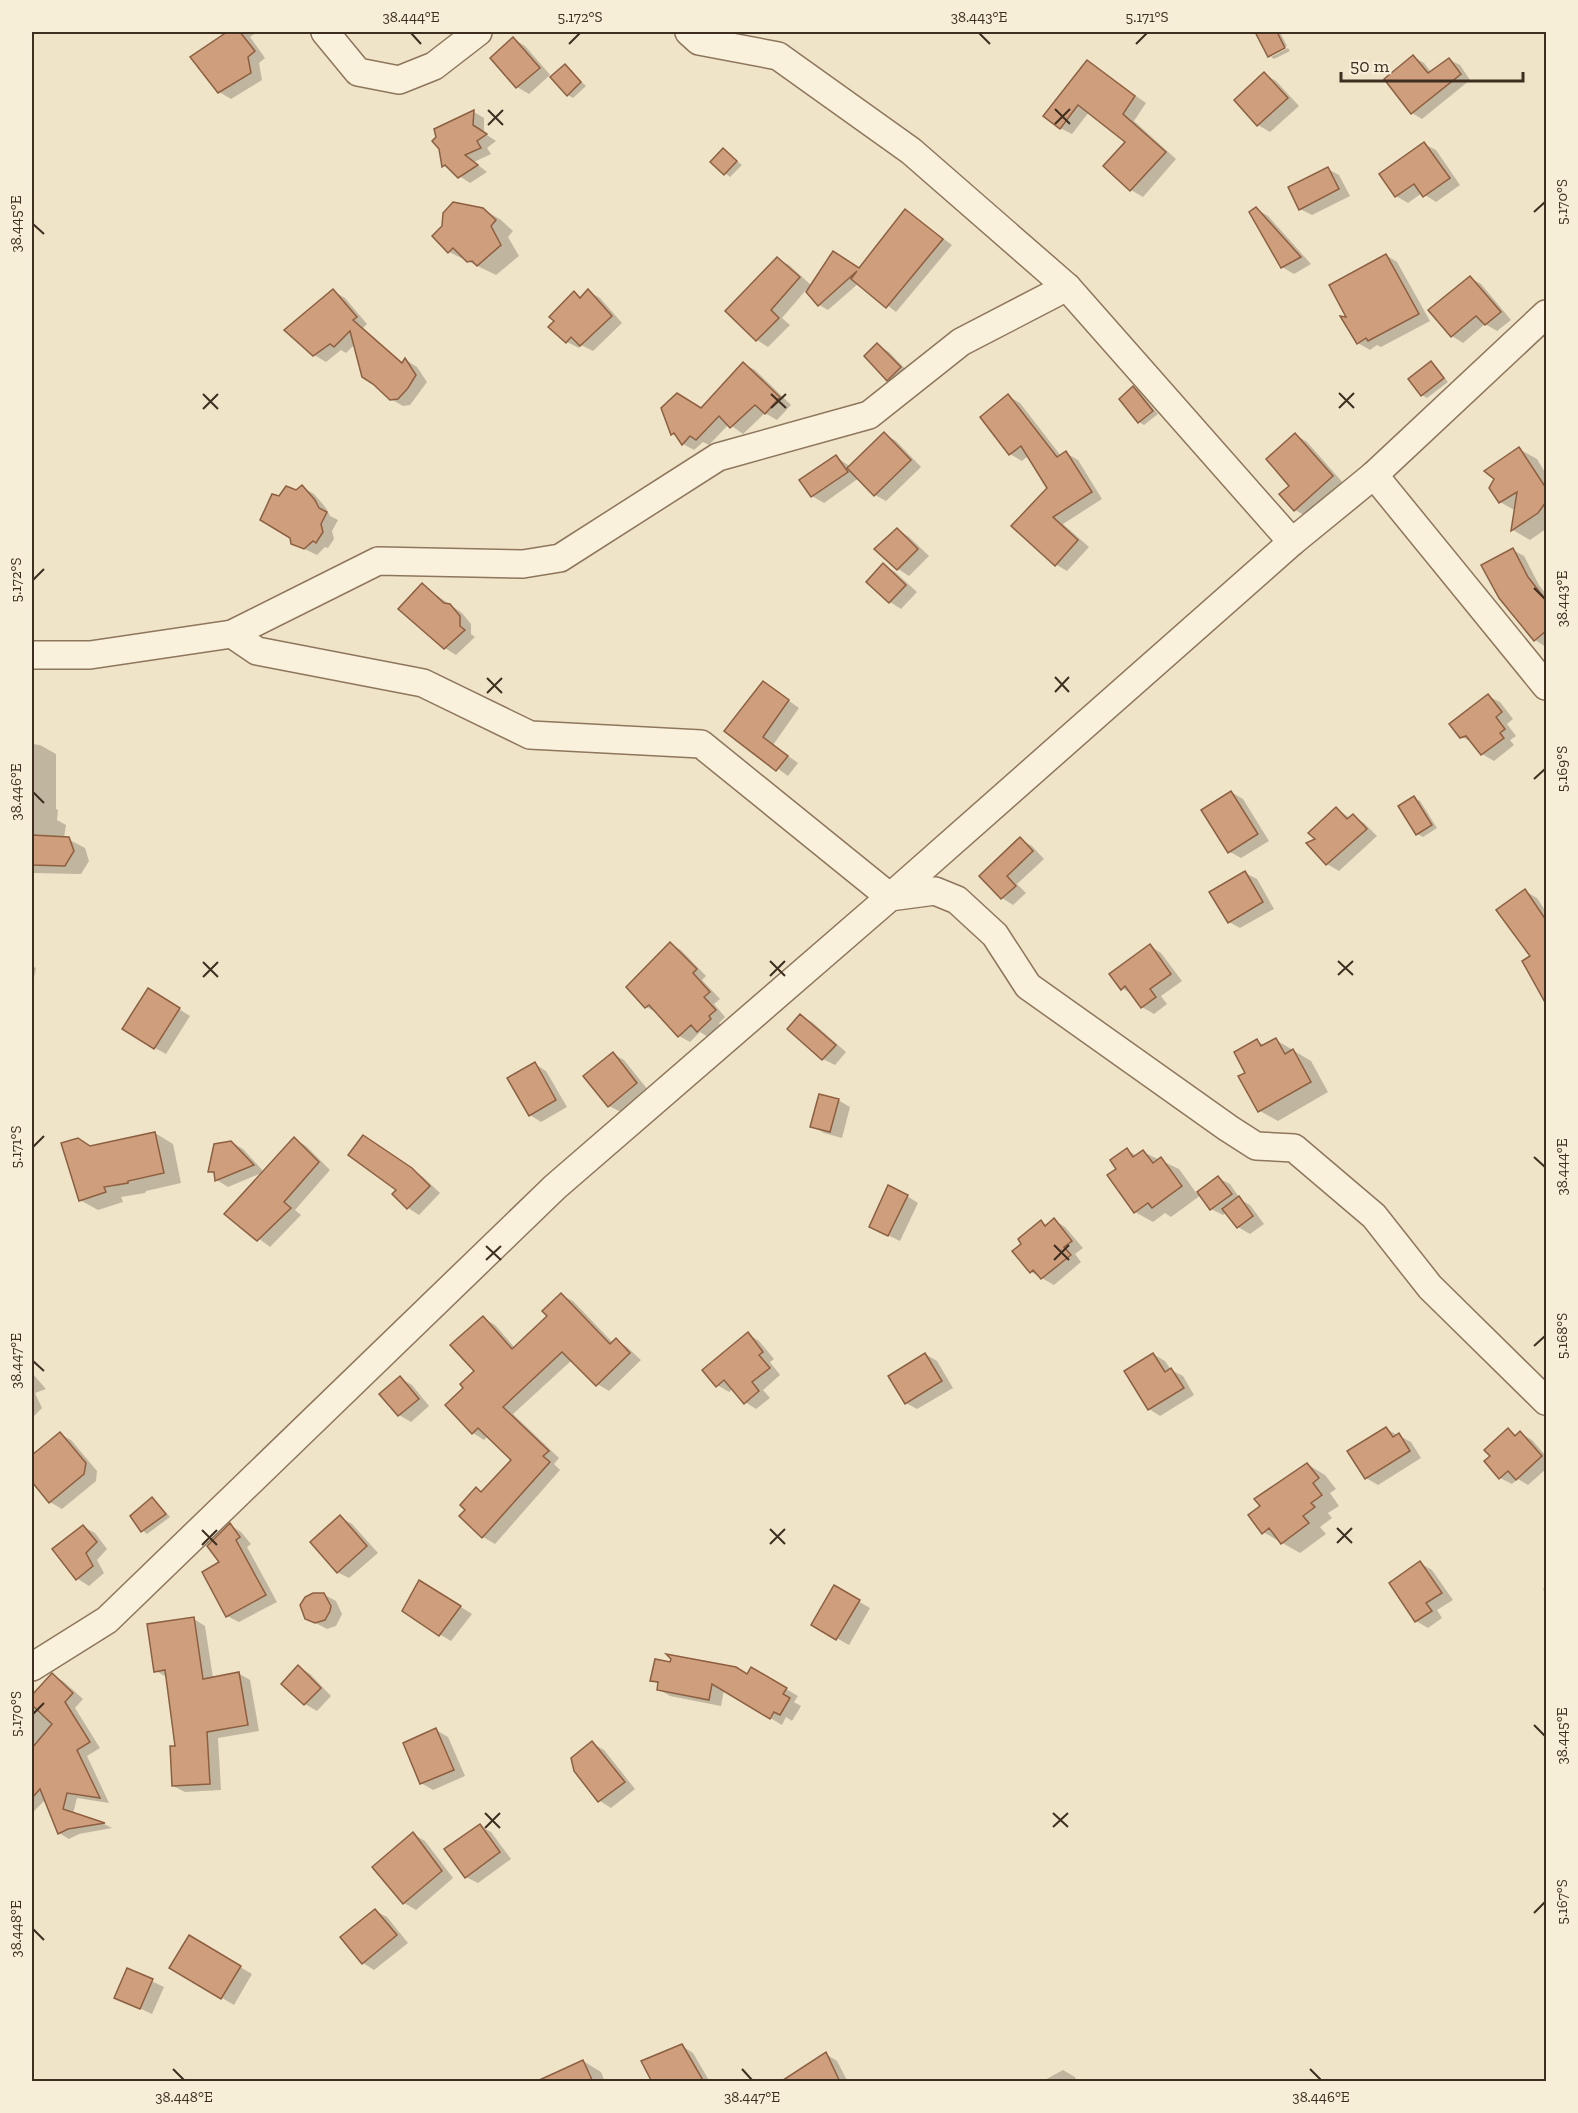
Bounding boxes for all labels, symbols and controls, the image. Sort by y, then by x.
text: 38.444°E [382,8,440,26]
text: 5.172°S [557,8,603,26]
text: 38.443°E [951,8,1008,26]
text: 5.171°S [1126,8,1168,26]
scale bar [1341,45,1522,83]
text: 50 m [1350,55,1390,77]
text: 5.170°S [1553,179,1571,225]
text: 38.445°E [7,195,25,253]
text: 5.172°S [7,557,25,603]
text: 38.443°E [1553,570,1571,627]
text: 5.169°S [1553,746,1571,792]
text: 38.446°E [7,763,25,821]
text: 5.171°S [7,1126,25,1168]
text: 38.444°E [1553,1138,1571,1196]
text: 5.168°S [1553,1313,1571,1359]
text: 38.447°E [7,1333,25,1389]
text: 5.170°S [7,1691,25,1737]
text: 38.445°E [1553,1707,1571,1765]
text: 5.167°S [1553,1879,1571,1925]
text: 38.448°E [7,1900,25,1958]
text: 38.448°E [155,2088,213,2106]
text: 38.447°E [724,2088,780,2106]
text: 38.446°E [1292,2088,1350,2106]

